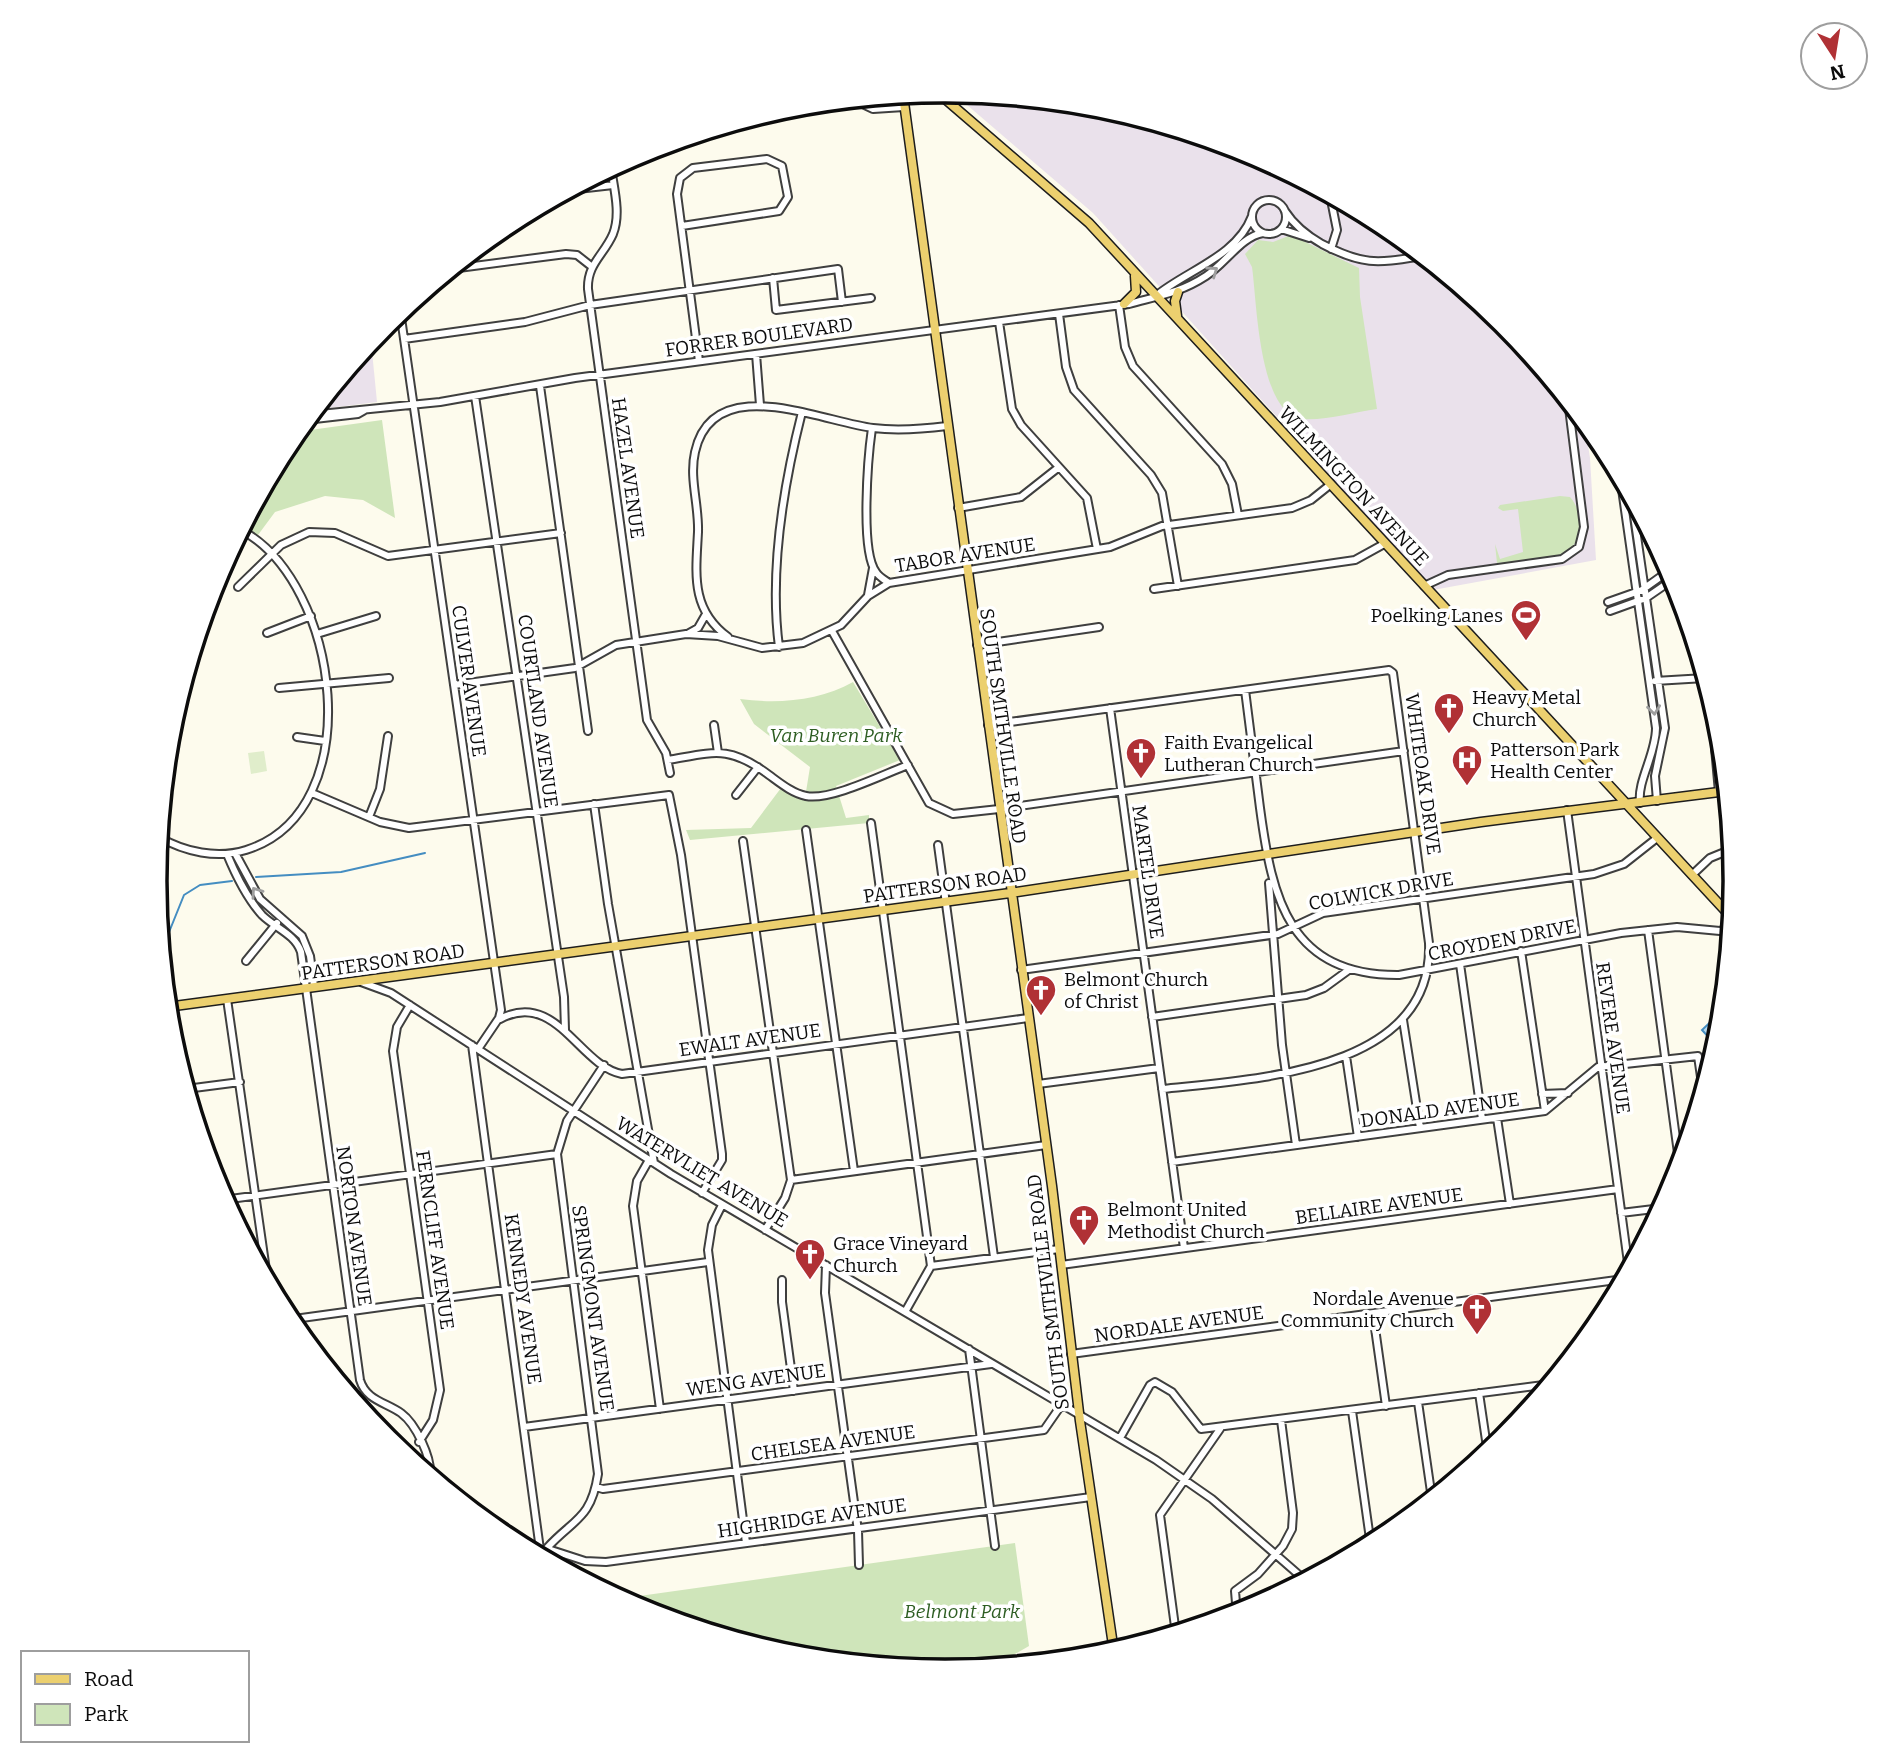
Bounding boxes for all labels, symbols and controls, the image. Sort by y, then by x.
north arrow [1799,21,1869,91]
text: N [1828,59,1847,85]
one-way arrow [1205,267,1218,279]
street label: FORRER BOULEVARD [663,312,855,362]
street label: HAZEL AVENUE [607,396,649,540]
street label: WILMINGTON AVENUE [1274,402,1434,570]
street label: TABOR AVENUE [893,533,1037,577]
sports icon: Poelking Lanes [1509,598,1543,642]
street label: CULVER AVENUE [447,604,491,758]
place label: Poelking Lanes [1370,604,1503,627]
street label: SOUTH SMITHVILLE ROAD [975,607,1031,845]
street label: COURTLAND AVENUE [513,613,563,809]
place label: Heavy Metal Church [1472,686,1581,731]
church icon: Heavy Metal Church [1432,691,1466,735]
street label: WHITEOAK DRIVE [1400,692,1446,856]
one-way arrow [1646,704,1661,716]
park label: Van Buren Park [770,724,903,747]
place label: Faith Evangelical Lutheran Church [1164,731,1314,776]
church icon: Faith Evangelical Lutheran Church [1124,736,1158,780]
place label: Patterson Park Health Center [1490,738,1619,783]
hospital icon: Patterson Park Health Center [1450,743,1484,787]
street label: MARTEL DRIVE [1127,804,1169,940]
street label: PATTERSON ROAD [862,862,1028,908]
street label: COLWICK DRIVE [1307,867,1455,915]
one-way arrow [251,887,264,900]
street label: CROYDEN DRIVE [1426,914,1578,966]
street label: PATTERSON ROAD [300,939,466,985]
street label: REVERE AVENUE [1591,961,1635,1115]
place label: Belmont Church of Christ [1064,968,1208,1013]
church icon: Belmont Church of Christ [1024,973,1058,1017]
street label: EWALT AVENUE [678,1019,822,1061]
street label: DONALD AVENUE [1359,1087,1521,1133]
street label: WATERVLIET AVENUE [612,1112,792,1232]
street label: NORTON AVENUE [331,1144,377,1308]
street label: FERNCLIFF AVENUE [411,1149,459,1331]
street label: SOUTH SMITHVILLE ROAD [1022,1173,1074,1411]
street label: BELLAIRE AVENUE [1294,1183,1464,1229]
place label: Belmont United Methodist Church [1107,1198,1265,1243]
street label: SPRINGMONT AVENUE [567,1203,619,1413]
church icon: Belmont United Methodist Church [1067,1203,1101,1247]
street label: KENNEDY AVENUE [500,1212,546,1386]
place label: Grace Vineyard Church [833,1232,968,1277]
church icon: Grace Vineyard Church [793,1237,827,1281]
place label: Nordale Avenue Community Church [1281,1287,1454,1332]
church icon: Nordale Avenue Community Church [1460,1292,1494,1336]
street label: NORDALE AVENUE [1093,1301,1265,1347]
street label: WENG AVENUE [685,1359,827,1401]
street label: CHELSEA AVENUE [749,1420,917,1466]
street label: HIGHRIDGE AVENUE [716,1493,908,1543]
park label: Belmont Park [904,1600,1021,1623]
legend [21,1651,248,1742]
text: Road [84,1666,133,1692]
text: Park [84,1701,128,1727]

